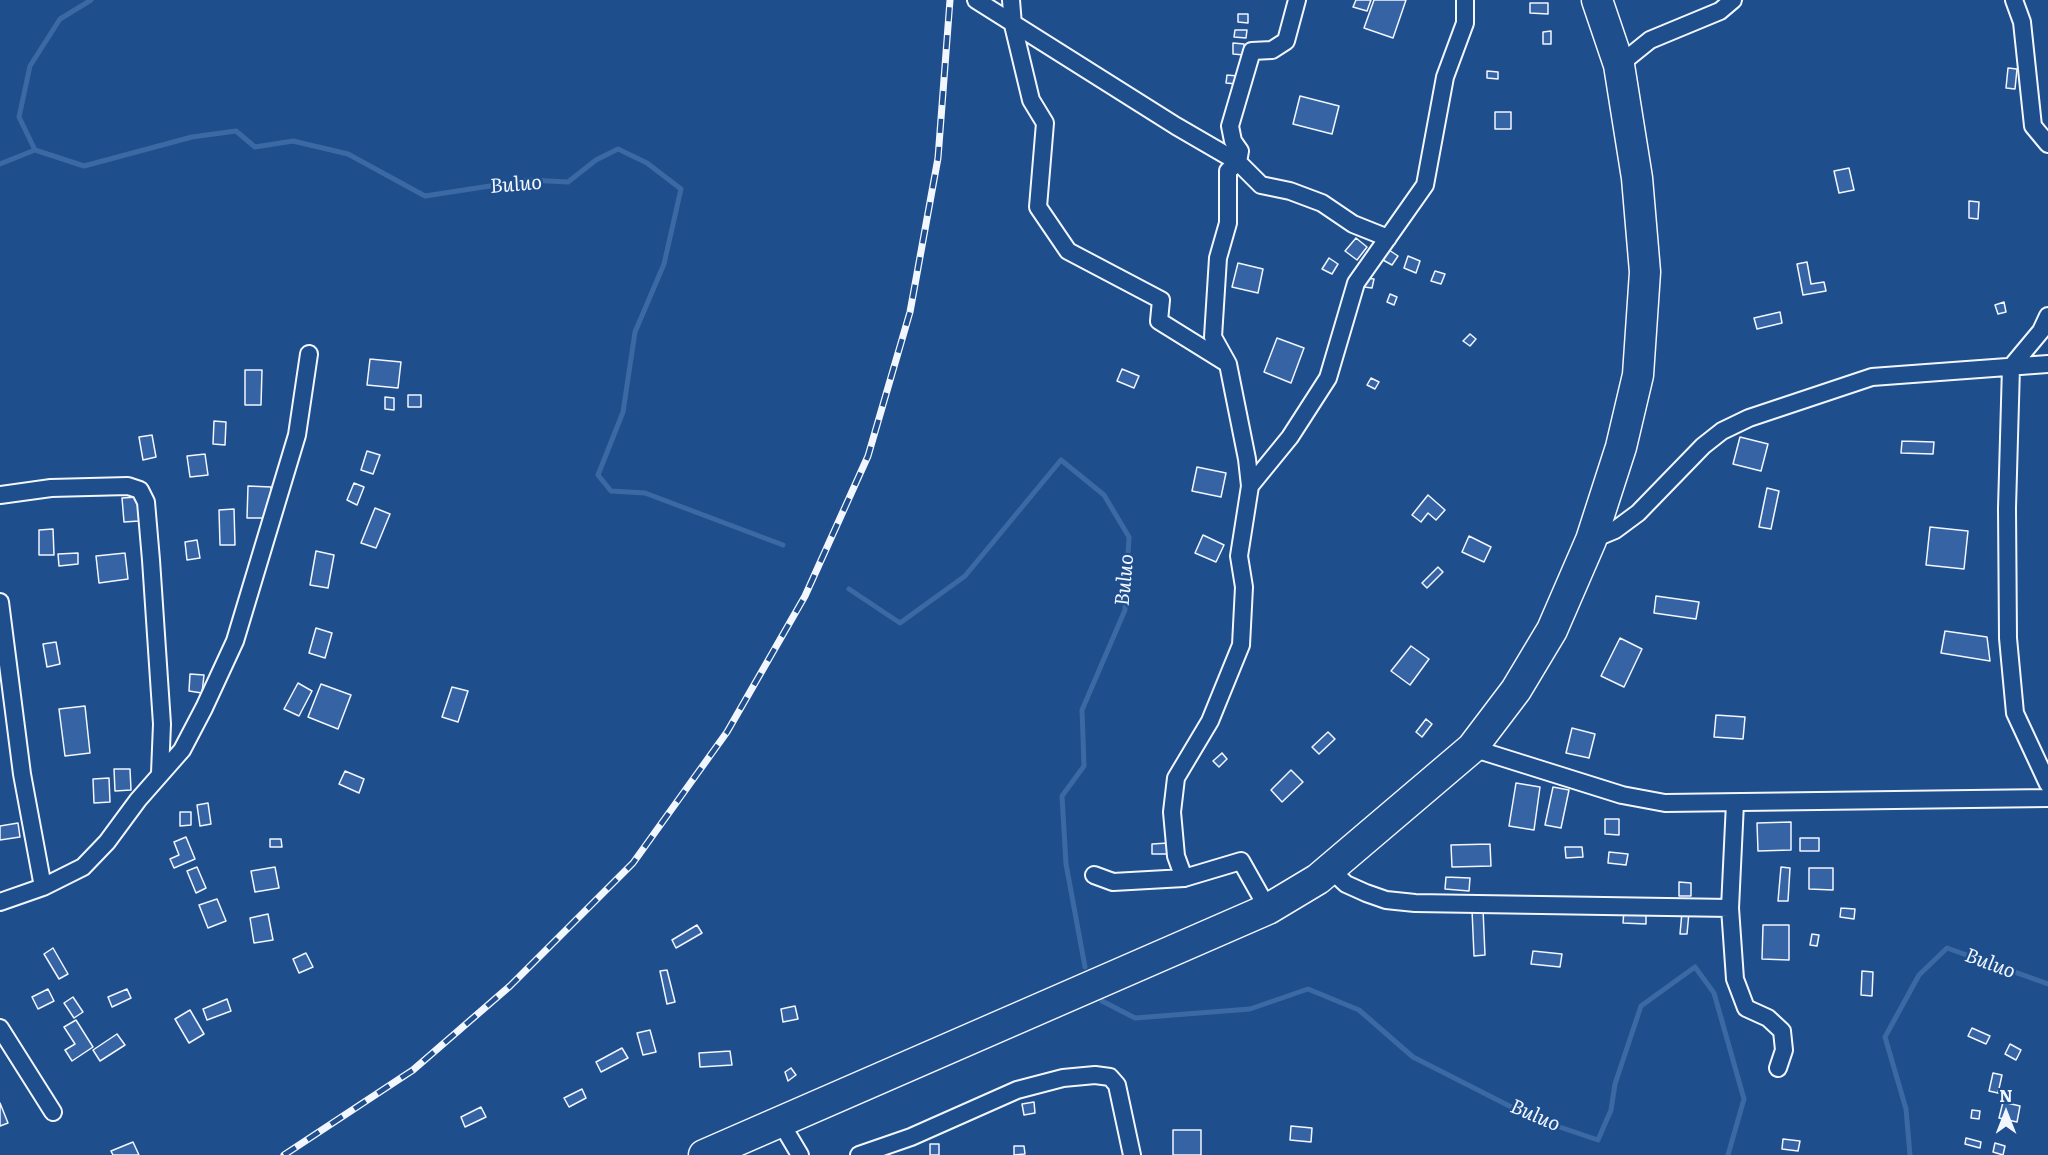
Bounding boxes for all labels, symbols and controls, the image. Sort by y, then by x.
water label: Buluo [489,171,543,199]
water label: Buluo [1111,553,1139,607]
water label: Buluo [1961,944,2019,984]
north arrow [1976,1083,2036,1143]
text: N [1999,1083,2013,1107]
water label: Buluo [1506,1095,1564,1137]

